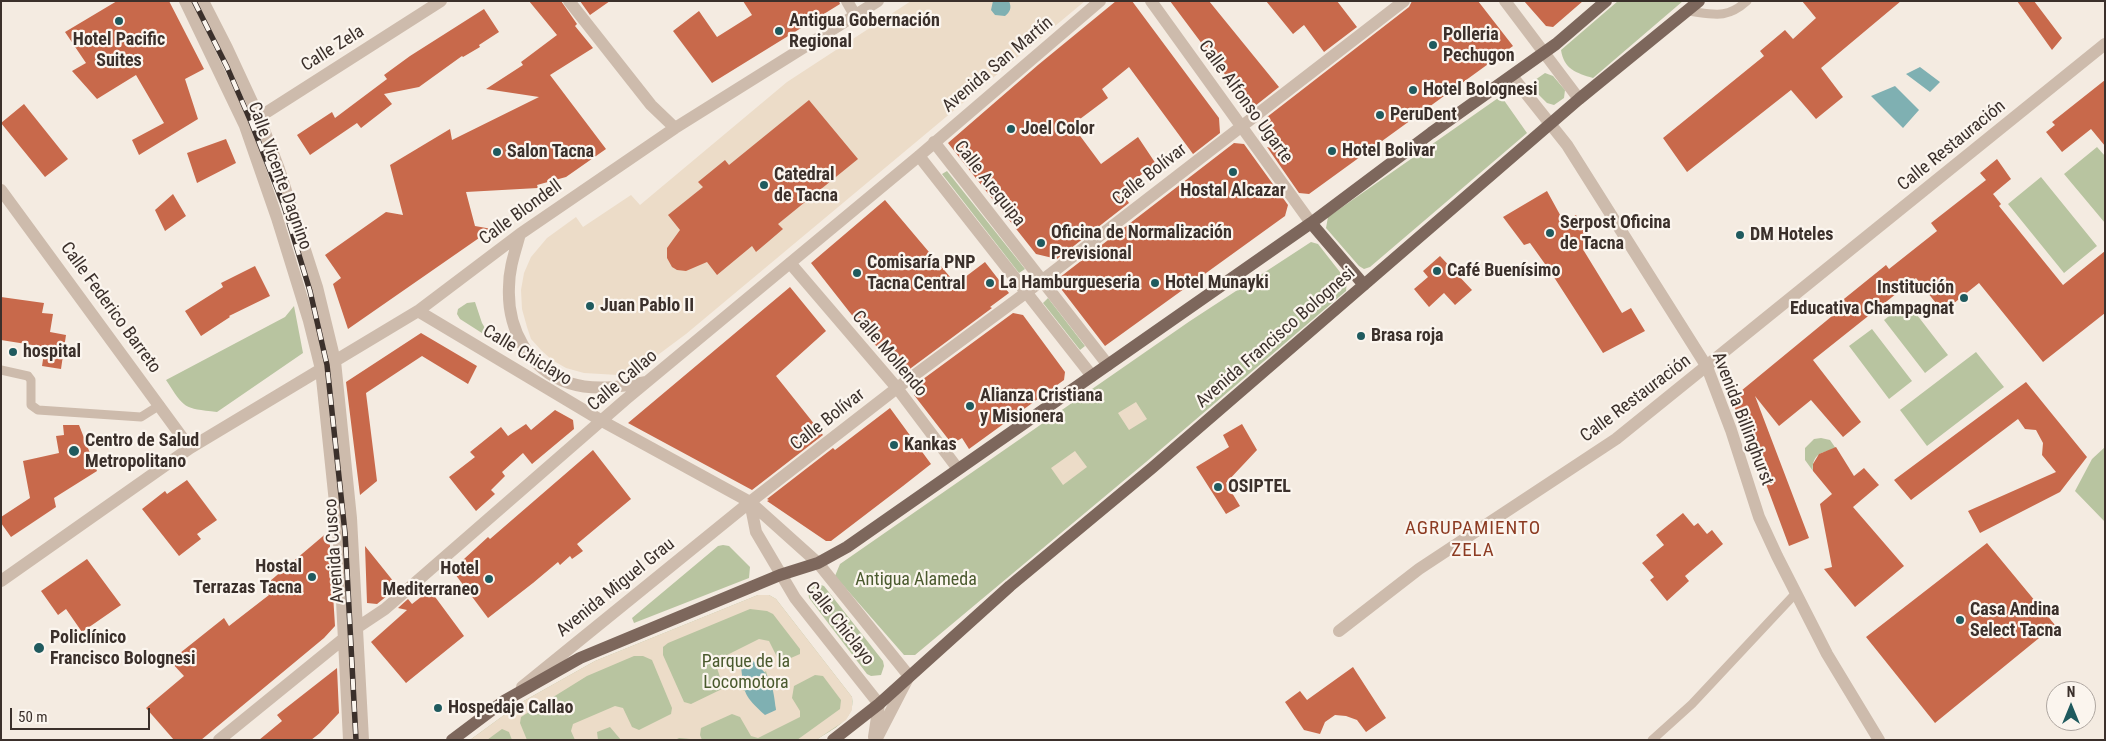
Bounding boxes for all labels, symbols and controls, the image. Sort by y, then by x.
place label: Antigua Gobernación Regional [789,10,940,52]
street label: Avenida San Martín [938,12,1058,118]
marker: Hotel Pacific Suites [113,15,125,27]
street label: Calle Zela [298,21,368,77]
place label: Polleria Pechugon [1443,24,1515,66]
marker: Antigua Gobernación Regional [773,25,785,37]
place label: Hotel Pacific Suites [73,29,165,72]
street label: Calle Alfonso Ugarte [1193,36,1297,168]
marker: Polleria Pechugon [1427,39,1439,51]
place label: Hotel Bolognesi [1423,79,1538,101]
marker: Hotel Bolognesi [1407,84,1419,96]
street label: Calle Restauración [1894,96,2010,196]
street label: Calle Vicente Dagnino [242,99,316,253]
place label: PeruDent [1390,104,1457,126]
marker: PeruDent [1374,109,1386,121]
place label: Joel Color [1021,118,1095,140]
marker: Joel Color [1005,123,1017,135]
street label: Calle Arequipa [949,137,1029,231]
street label: Calle Bolívar [1108,139,1192,211]
place label: Hotel Bolivar [1342,140,1435,162]
place label: Salon Tacna [507,141,594,163]
marker: Hotel Bolivar [1326,145,1338,157]
marker: Salon Tacna [491,146,503,158]
place label: Catedral de Tacna [774,164,838,206]
marker: Hostal Alcazar [1227,166,1239,178]
street label: Calle Blondell [475,176,567,250]
marker: Catedral de Tacna [758,179,770,191]
place label: Hostal Alcazar [1180,180,1286,202]
place label: Serpost Oficina de Tacna [1560,212,1671,254]
place label: Oficina de Normalización Previsional [1051,222,1232,264]
place label: DM Hoteles [1750,224,1833,246]
marker: Serpost Oficina de Tacna [1544,227,1556,239]
marker: DM Hoteles [1734,229,1746,241]
marker: Oficina de Normalización Previsional [1035,237,1047,249]
street label: Calle Federico Barreto [55,238,165,378]
place label: Comisaría PNP Tacna Central [867,252,976,294]
place label: Café Buenísimo [1447,260,1560,282]
street label: Avenida Francisco Bolognesi [1192,263,1360,413]
marker: Café Buenísimo [1431,265,1443,277]
marker: Comisaría PNP Tacna Central [851,267,863,279]
place label: La Hamburgueseria [1000,272,1140,294]
place label: Hotel Munayki [1165,272,1269,294]
marker: La Hamburgueseria [984,277,996,289]
marker: Hotel Munayki [1149,277,1161,289]
place label: Institución Educativa Champagnat [1790,277,1954,320]
marker: Institución Educativa Champagnat [1958,292,1970,304]
place label: Juan Pablo II [600,295,694,317]
marker: Juan Pablo II [584,300,596,312]
street label: Calle Mollendo [847,307,931,401]
street label: Calle Chiclayo [479,321,575,391]
place label: Brasa roja [1371,325,1444,347]
marker: Brasa roja [1355,330,1367,342]
place label: hospital [23,341,81,363]
marker: hospital [7,346,19,358]
street label: Calle Callao [584,346,662,416]
street label: Avenida Billinghurst [1707,349,1777,489]
street label: Calle Restauración [1577,351,1695,447]
street label: Calle Bolívar [786,384,870,456]
place label: Alianza Cristiana y Misionera [980,385,1103,428]
marker: Alianza Cristiana y Misionera [964,400,976,412]
place label: Centro de Salud Metropolitano [85,430,199,472]
place label: Kankas [904,434,957,456]
marker: Kankas [888,439,900,451]
marker: Centro de Salud Metropolitano [67,444,81,458]
place label: OSIPTEL [1228,476,1291,498]
marker: OSIPTEL [1212,481,1224,493]
street label: Avenida Cusco [321,498,349,604]
district label: AGRUPAMIENTO ZELA [1403,518,1543,562]
street label: Avenida Miguel Grau [553,534,679,642]
place label: Hostal Terrazas Tacna [193,556,302,598]
place label: Hotel Mediterraneo [383,558,479,600]
park label: Antigua Alameda [855,569,977,591]
marker: Hostal Terrazas Tacna [306,571,318,583]
marker: Hotel Mediterraneo [483,573,495,585]
street label: Calle Chiclayo [800,578,878,670]
place label: Casa Andina Select Tacna [1970,599,2062,642]
marker: Casa Andina Select Tacna [1954,614,1966,626]
place label: Policlínico Francisco Bolognesi [50,627,196,670]
marker: Policlínico Francisco Bolognesi [32,641,46,655]
park label: Parque de la Locomotora [702,651,790,694]
north arrow [2046,681,2096,731]
text: N [2067,684,2075,700]
place label: Hospedaje Callao [448,697,574,719]
scale bar [12,698,152,730]
marker: Hospedaje Callao [432,702,444,714]
text: 50 m [18,708,48,726]

